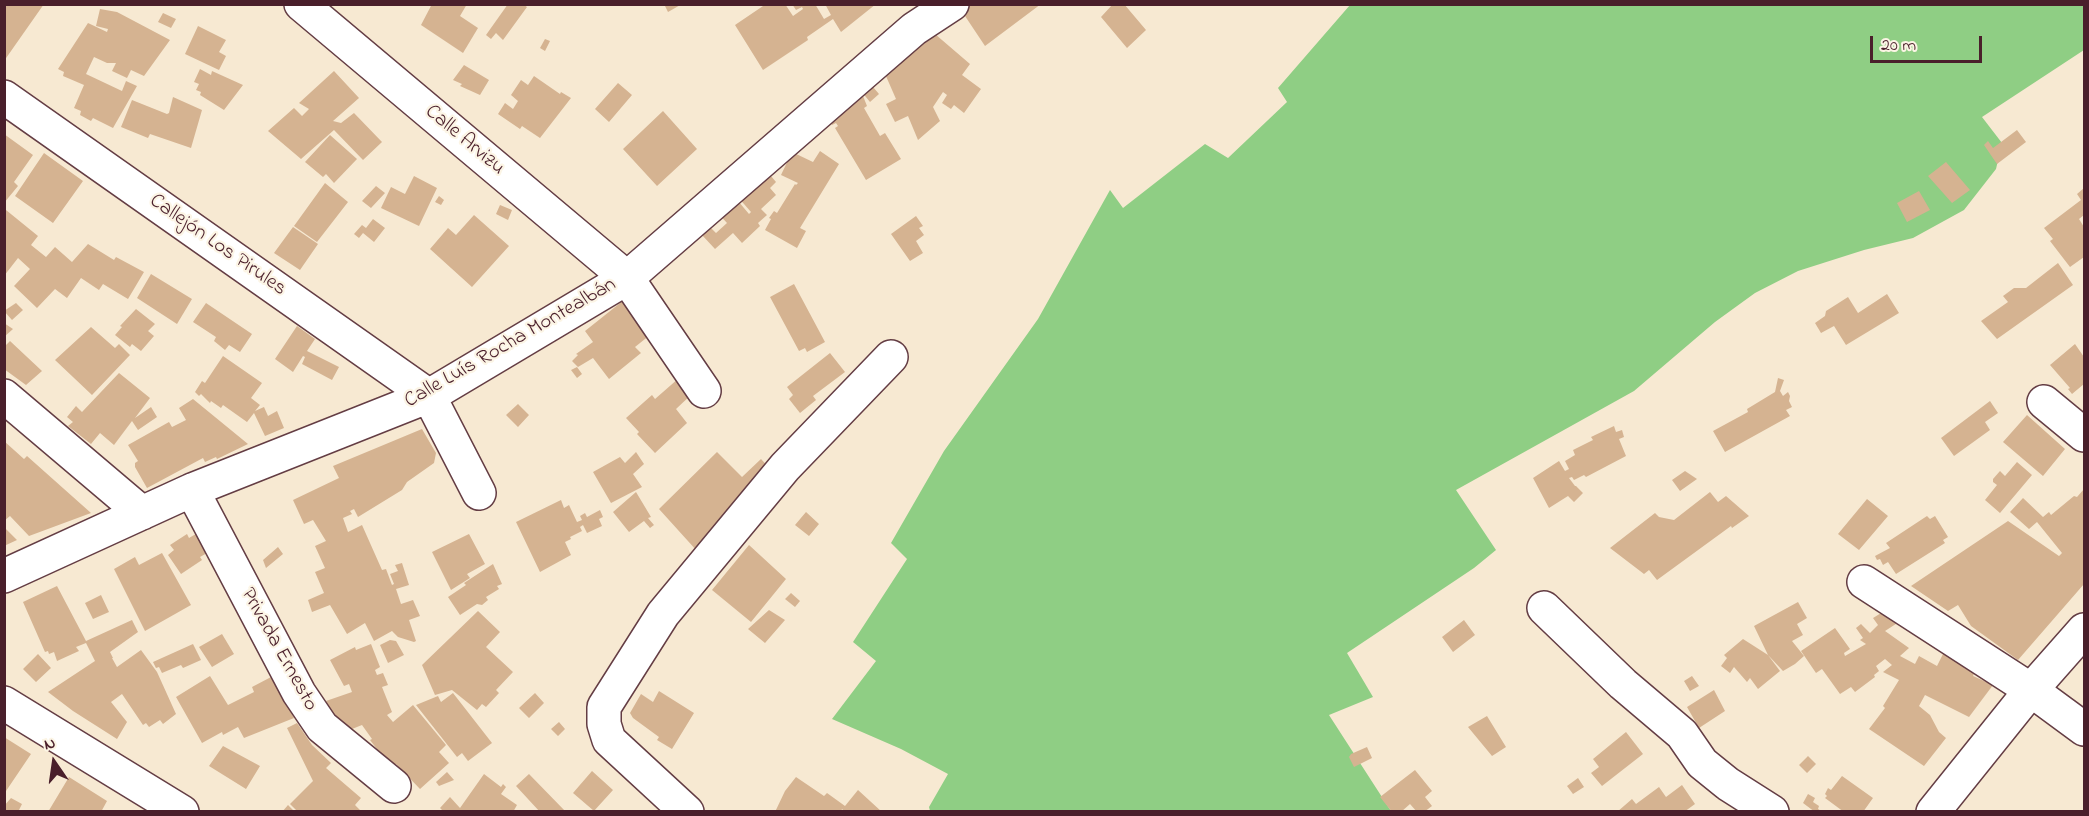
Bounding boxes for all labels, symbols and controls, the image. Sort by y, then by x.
scale bar [1873,24,1986,62]
text: 20 m [1881,33,1916,59]
street label: Calle Arvizu [419,100,509,182]
street label: Callejón Los Pirules [144,189,290,303]
street label: Calle Luís Rocha Montealbán [401,273,621,415]
street label: Privada Ernesto [234,584,322,716]
north arrow [24,732,84,792]
text: N [42,732,58,757]

